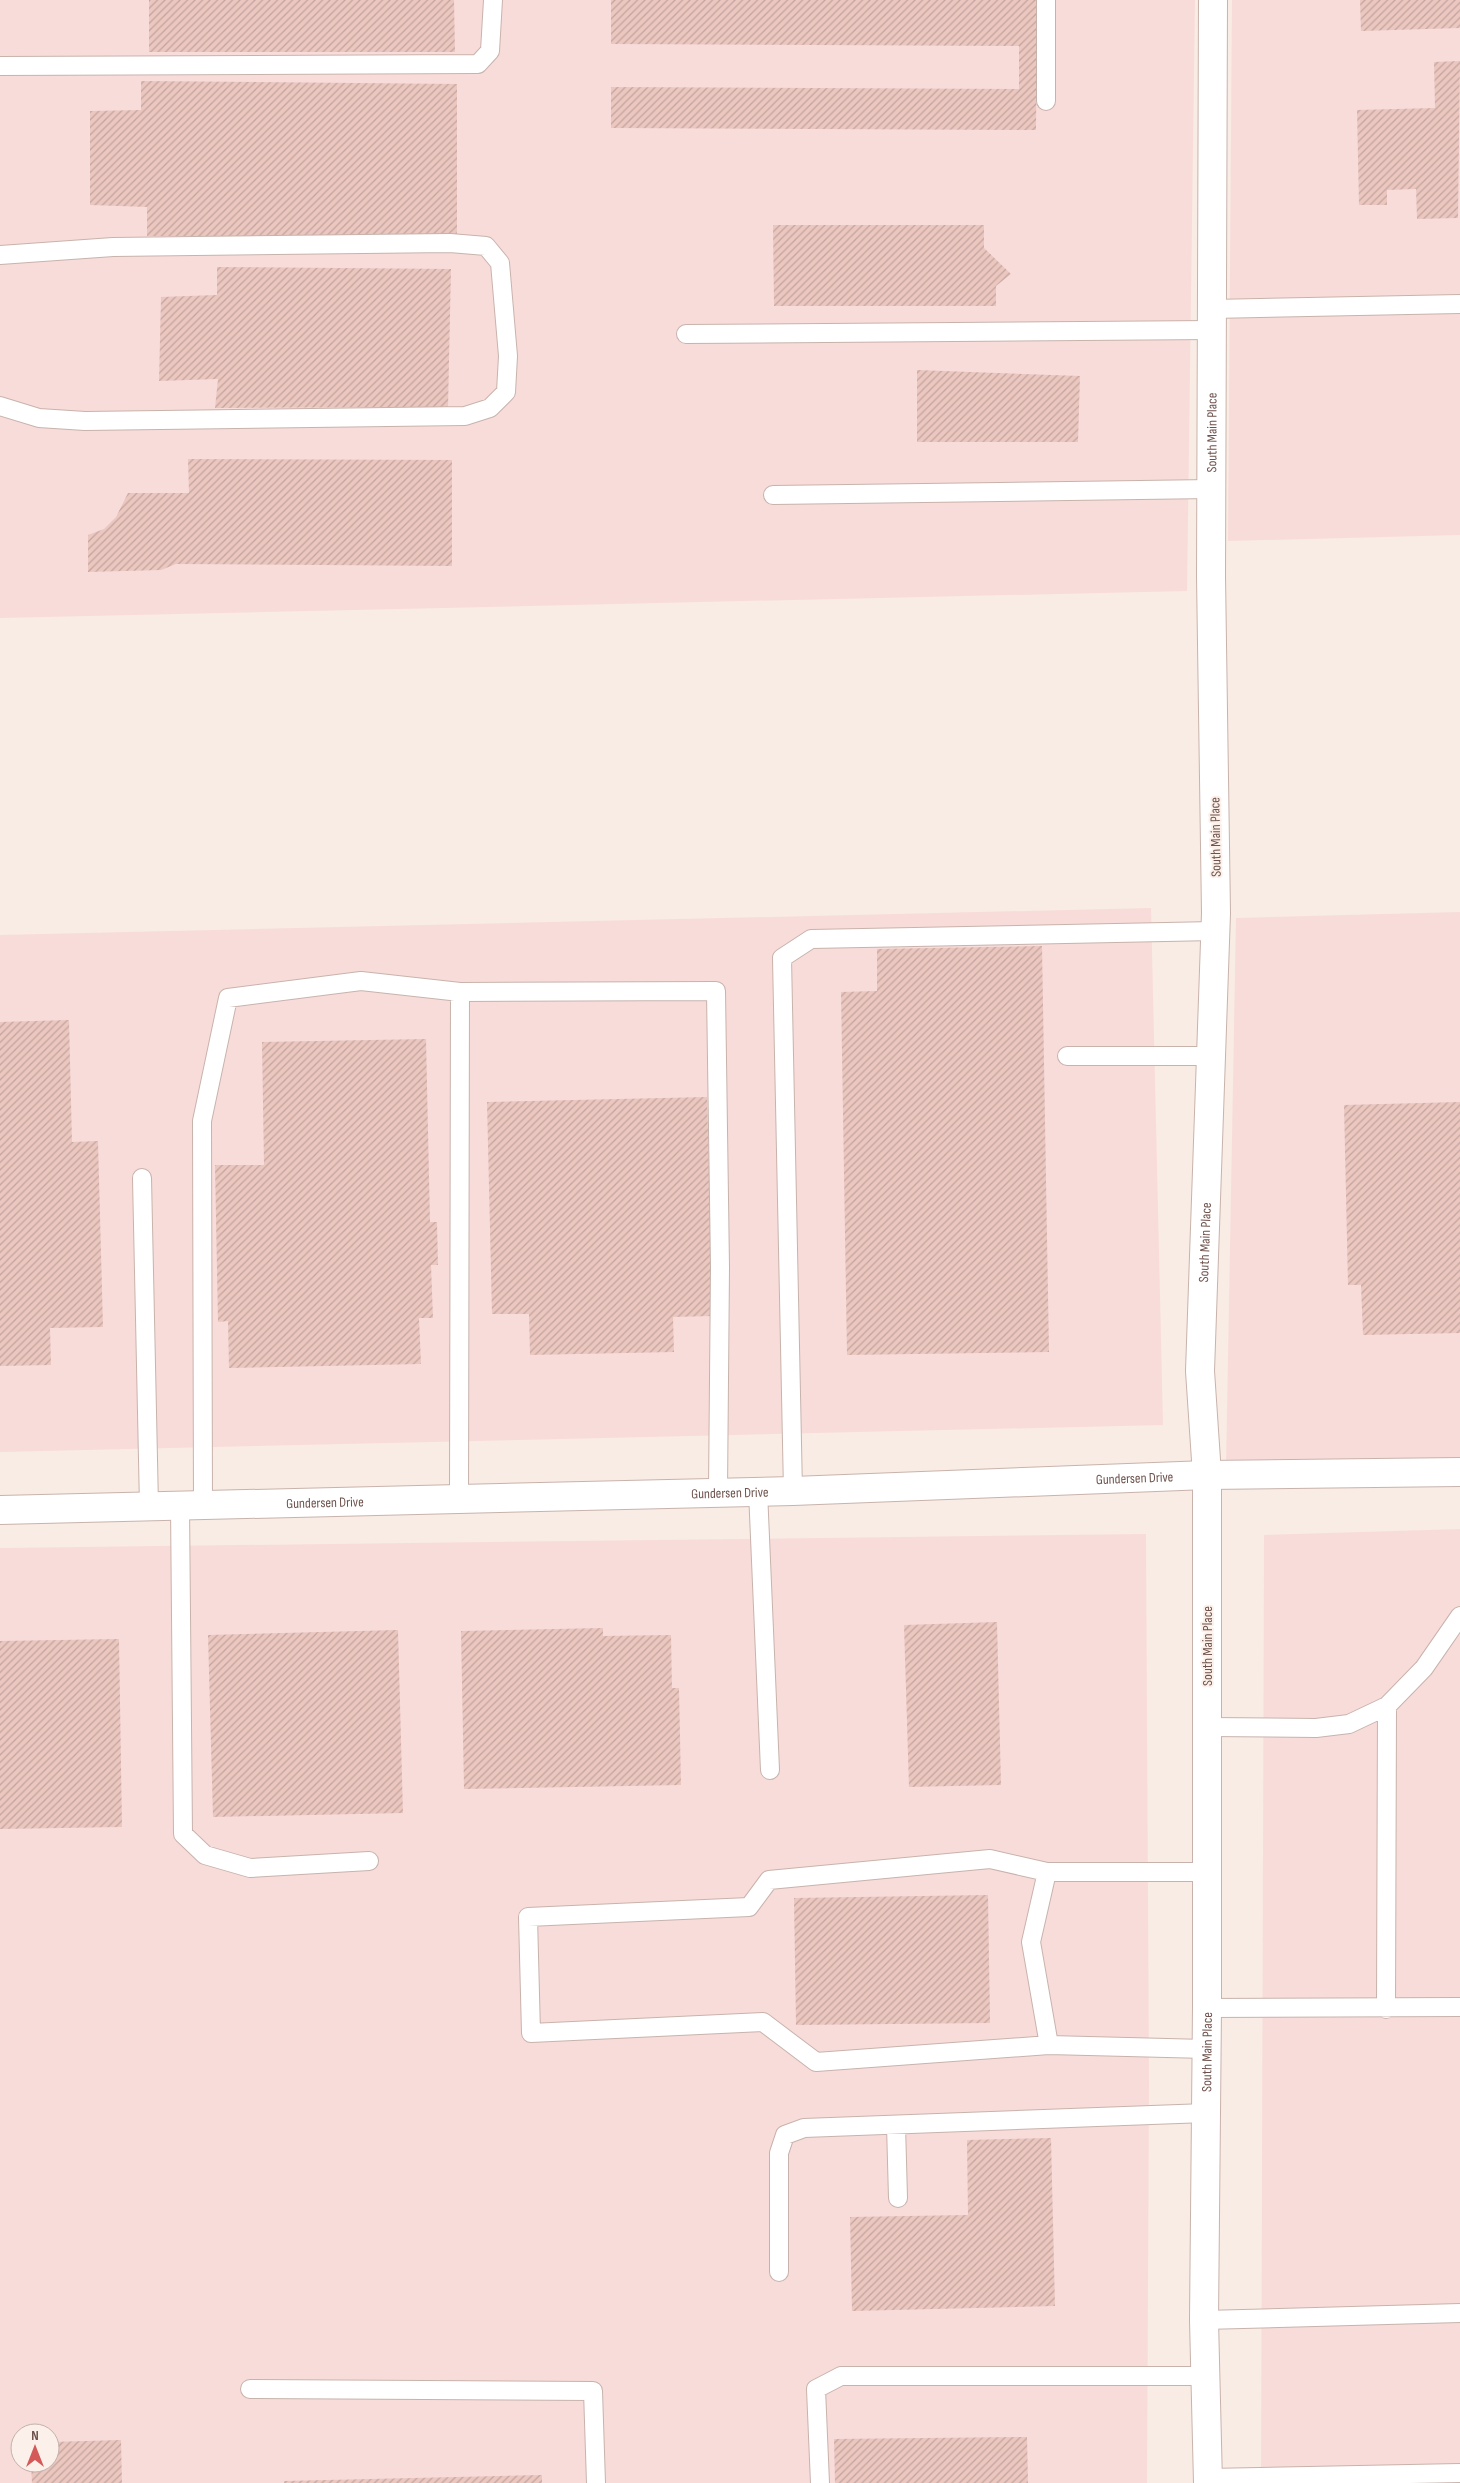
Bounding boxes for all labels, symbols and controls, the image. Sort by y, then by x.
street label: South Main Place [1203,393,1221,473]
street label: South Main Place [1206,797,1225,877]
street label: South Main Place [1195,1202,1215,1283]
street label: Gundersen Drive [1095,1468,1174,1488]
street label: Gundersen Drive [691,1484,769,1502]
street label: Gundersen Drive [286,1493,364,1512]
street label: South Main Place [1199,1606,1216,1686]
street label: South Main Place [1198,2012,1216,2092]
north arrow [10,2423,60,2473]
text: N [31,2427,39,2444]

